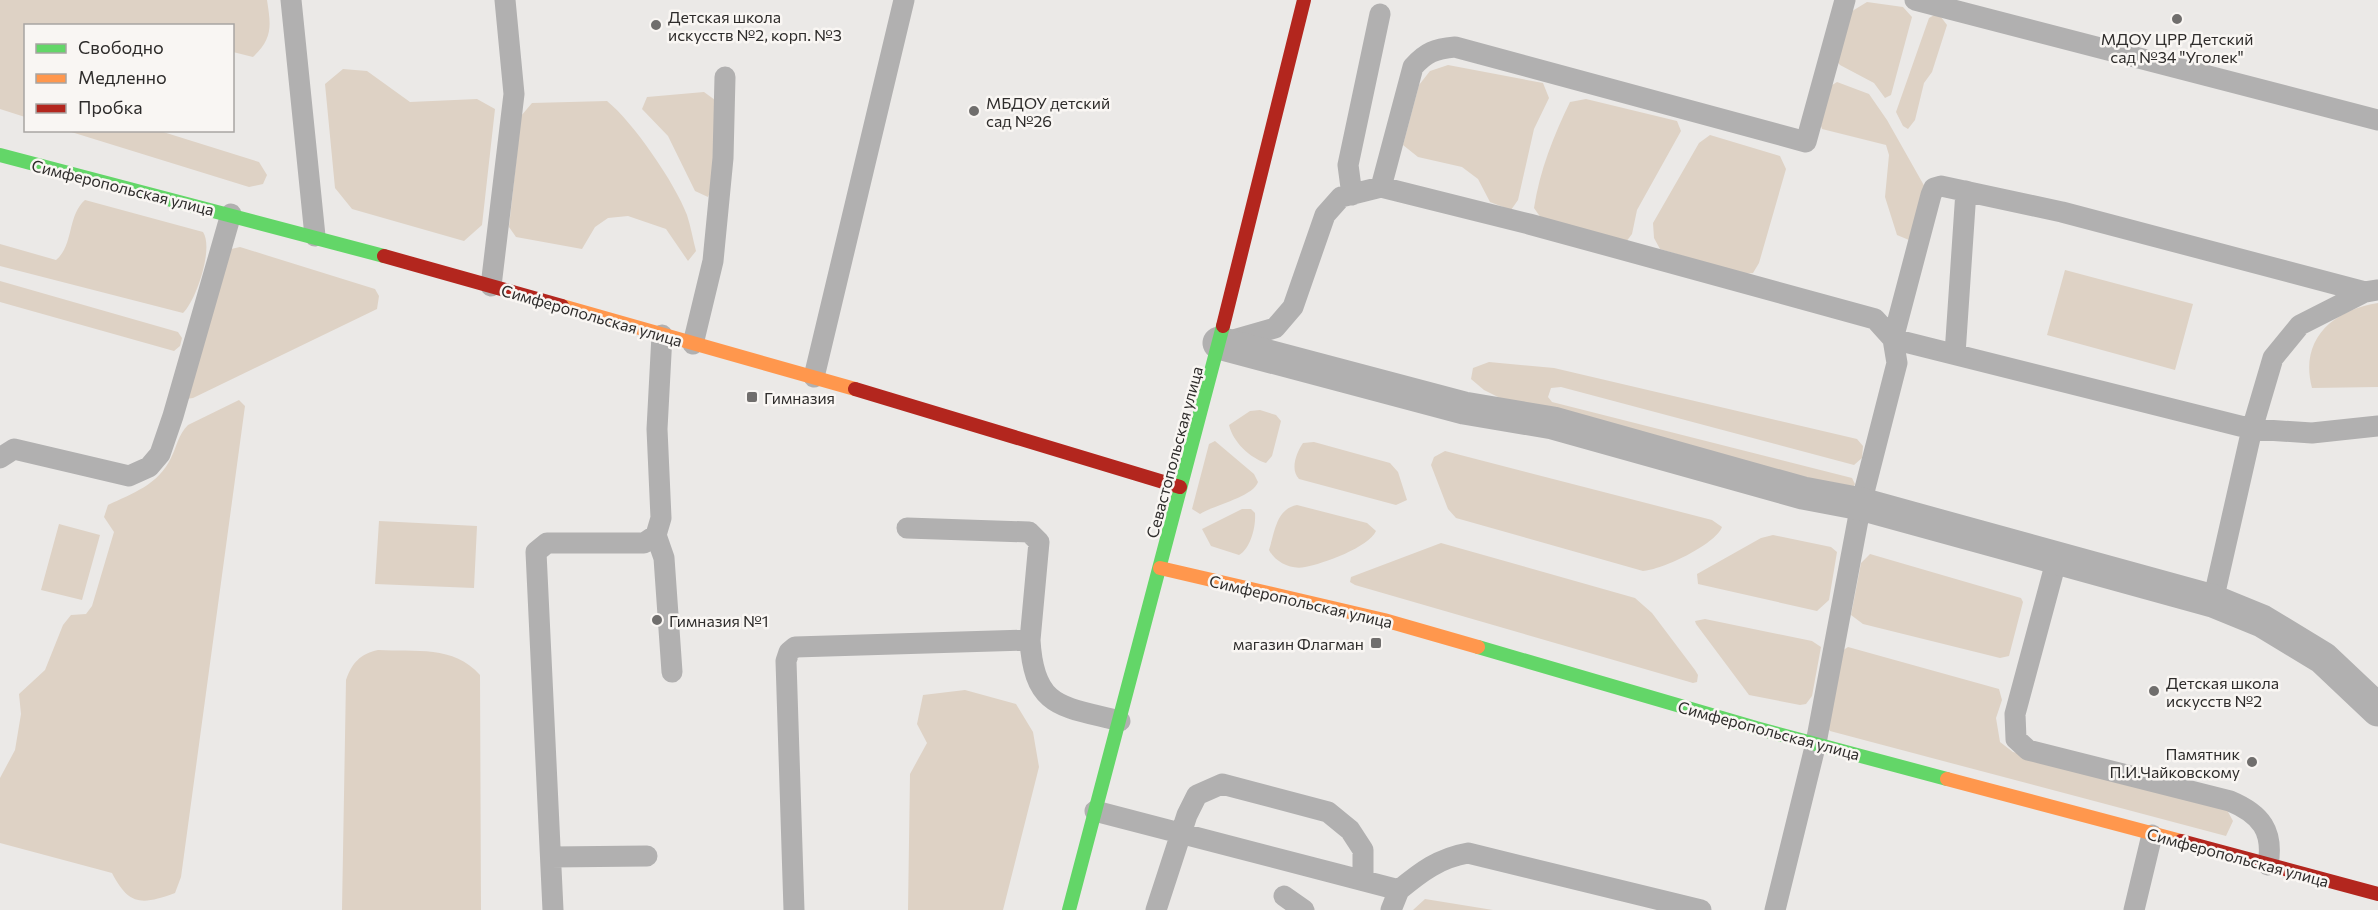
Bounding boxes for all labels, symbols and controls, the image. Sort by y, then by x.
place label: Детская школа искусств №2, корп. №3 [668,7,842,44]
marker: МДОУ ЦРР Детский сад №34 "Уголек" [2170,12,2184,26]
marker: Детская школа искусств №2, корп. №3 [649,18,663,32]
legend [24,24,234,132]
place label: МДОУ ЦРР Детский сад №34 "Уголек" [2101,29,2253,66]
text: Свободно [78,36,164,58]
text: Медленно [78,66,167,88]
place label: МБДОУ детский сад №26 [986,93,1110,130]
text: Пробка [78,96,143,118]
marker: МБДОУ детский сад №26 [967,104,981,118]
street label: Симферопольская улица [30,155,216,219]
street label: Симферопольская улица [499,280,685,350]
street label: Севастопольская улица [1142,364,1206,540]
place label: Гимназия [764,388,835,407]
marker: Гимназия [745,390,759,404]
street label: Симферопольская улица [1208,571,1394,631]
place label: Гимназия №1 [669,611,769,630]
marker: Гимназия №1 [650,613,664,627]
place label: магазин Флагман [1233,634,1364,653]
marker: магазин Флагман [1369,636,1383,650]
place label: Детская школа искусств №2 [2166,673,2279,710]
marker: Детская школа искусств №2 [2147,684,2161,698]
street label: Симферопольская улица [1676,697,1862,763]
place label: Памятник П.И.Чайковскому [2110,744,2240,781]
marker: Памятник П.И.Чайковскому [2245,755,2259,769]
street label: Симферопольская улица [2145,824,2331,890]

